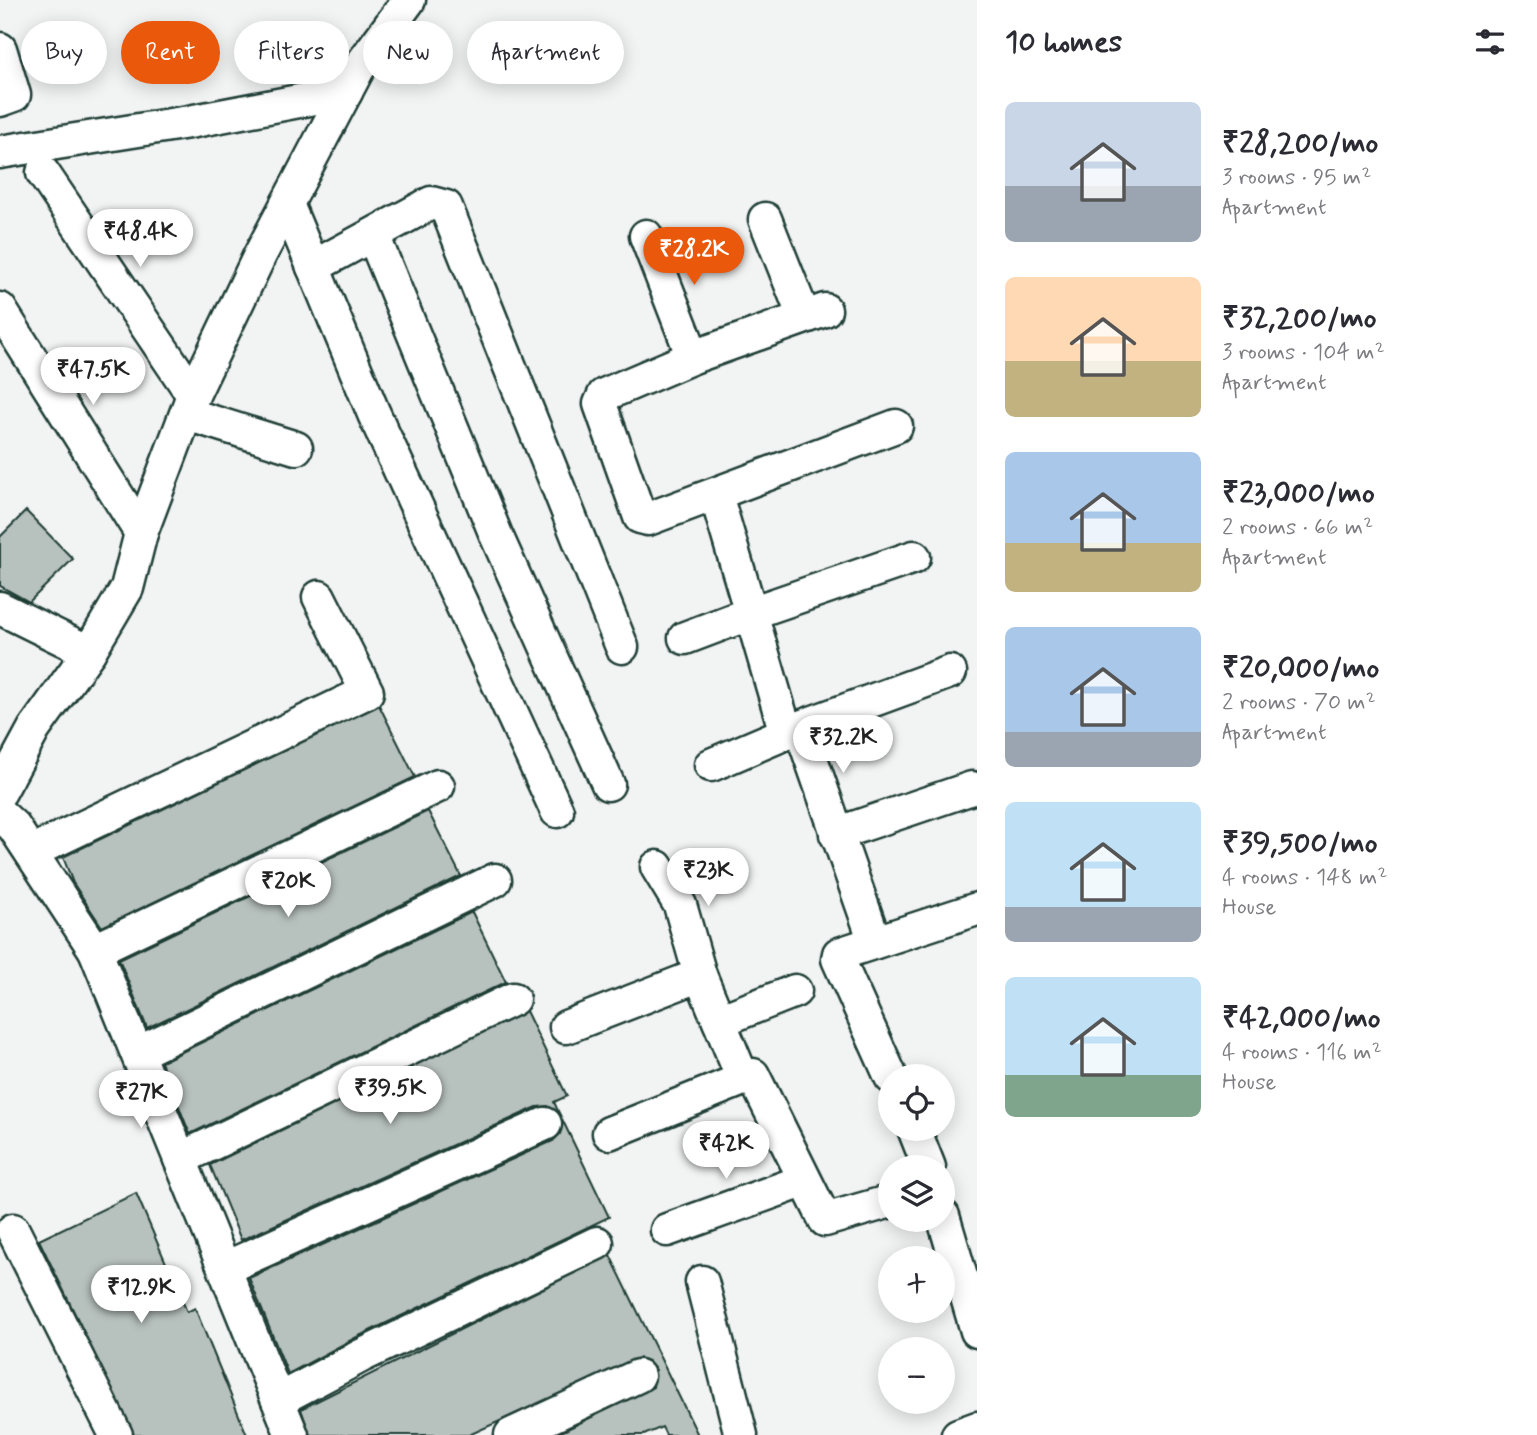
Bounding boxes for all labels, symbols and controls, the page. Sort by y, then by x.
chip: Buy [21,21,107,84]
chip: Rent [121,21,220,84]
chip: Filters [234,21,349,84]
chip: New [363,21,453,84]
chip: Apartment [467,21,624,84]
text: 10 homes [1005,23,1122,62]
icon: filters [1471,23,1509,61]
text: ₹28,200/mo [1222,124,1378,163]
icon: home [1061,130,1145,214]
text: 3 rooms · 95 m² [1222,163,1371,193]
text: Apartment [1222,193,1327,223]
pin: ₹48.4K [83,210,197,269]
text: ₹48.4K [103,217,177,247]
pin: ₹28.2K [637,228,751,287]
text: ₹28.2K [659,235,729,265]
text: ₹32,200/mo [1222,299,1377,338]
icon: home [1061,305,1145,389]
text: 3 rooms · 104 m² [1222,338,1385,368]
pin: ₹47.5K [36,348,150,407]
text: ₹47.5K [57,355,129,385]
text: Apartment [1222,368,1327,398]
text: ₹23,000/mo [1222,474,1375,513]
icon: home [1061,480,1145,564]
text: 2 rooms · 66 m² [1222,513,1373,543]
text: Apartment [1222,543,1327,573]
text: ₹20,000/mo [1222,649,1379,688]
icon: home [1061,655,1145,739]
text: 2 rooms · 70 m² [1222,688,1376,718]
pin: ₹32.2K [786,716,900,775]
text: Apartment [1222,718,1327,748]
text: ₹32.2K [809,723,877,753]
text: ₹39,500/mo [1222,824,1377,863]
icon: home [1061,830,1145,914]
pin: ₹23K [667,848,749,908]
text: ₹23K [683,856,733,886]
pin: ₹20K [247,860,329,919]
text: 4 rooms · 148 m² [1222,863,1387,893]
text: ₹20K [261,867,315,897]
text: House [1222,893,1276,923]
text: ₹42,000/mo [1222,999,1381,1038]
icon: home [1061,1005,1145,1089]
text: 4 rooms · 116 m² [1222,1038,1382,1068]
map controls [878,1064,955,1414]
button: locate [878,1064,955,1141]
pin: ₹39.5K [333,1066,447,1126]
text: House [1222,1068,1276,1098]
pin: ₹27K [100,1070,182,1130]
text: ₹39.5K [354,1074,426,1104]
text: ₹27K [115,1078,167,1108]
pin: ₹42K [685,1122,767,1181]
text: ₹42K [699,1129,753,1159]
button: layers [878,1155,955,1232]
button: + [878,1246,955,1323]
pin: ₹12.9K [84,1266,198,1325]
text: ₹12.9K [107,1273,175,1303]
button: − [878,1337,955,1414]

